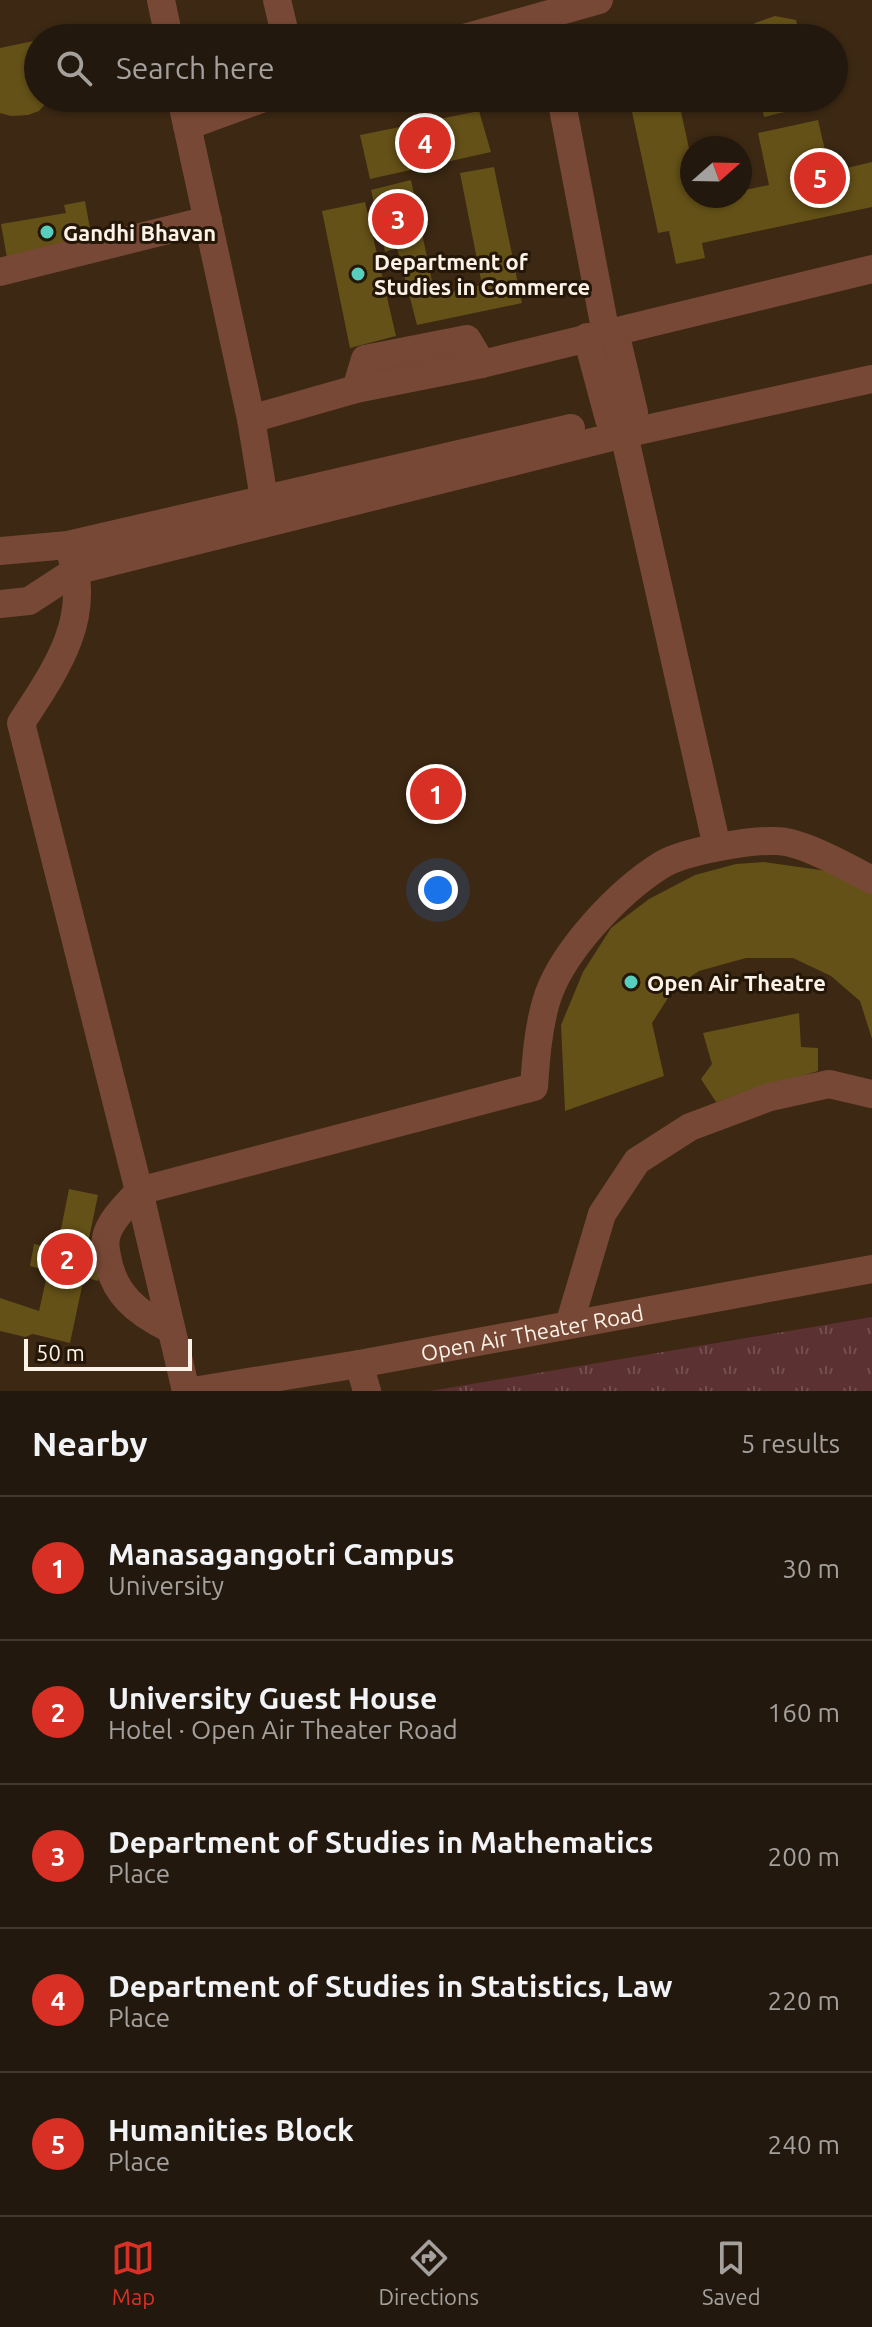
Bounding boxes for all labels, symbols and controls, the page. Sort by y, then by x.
search box [24,24,848,112]
icon: search [52,46,96,90]
text: Search here [116,51,275,85]
pin: 4 [399,113,451,173]
north arrow [680,136,752,208]
pin: 5 [794,148,846,208]
pin: 3 [372,189,424,249]
place label: Gandhi Bhavan [63,220,216,245]
marker: Gandhi Bhavan [38,223,56,241]
place label: Department of Studies in Commerce [374,249,590,299]
marker: Department of Studies in Commerce [349,265,367,283]
pin: 1 [410,764,462,824]
your location [418,870,458,910]
place label: Open Air Theatre [647,970,826,995]
marker: Open Air Theatre [622,973,640,991]
pin: 2 [41,1229,93,1289]
street label: Open Air Theater Road [419,1299,645,1365]
scale bar [24,1335,192,1371]
text: 50 m [36,1340,85,1365]
text: Nearby [32,1424,147,1462]
text: 5 results [741,1429,840,1458]
text: Manasagangotri Campus [108,1537,454,1571]
text: 1 [51,1554,65,1583]
text: 30 m [782,1554,840,1583]
text: University [108,1571,224,1600]
text: University Guest House [108,1681,437,1715]
text: 2 [51,1698,65,1727]
text: 160 m [768,1698,840,1727]
text: Hotel · Open Air Theater Road [108,1715,458,1744]
text: Department of Studies in Mathematics [108,1825,653,1859]
text: 3 [51,1842,65,1871]
text: 200 m [768,1842,840,1871]
text: Place [108,1859,170,1888]
text: Department of Studies in Statistics, Law [108,1969,672,2003]
text: 4 [51,1986,65,2015]
text: 220 m [768,1986,840,2015]
text: Place [108,2003,170,2032]
text: Humanities Block [108,2113,354,2147]
text: 5 [51,2130,65,2159]
text: 240 m [768,2130,840,2159]
text: Place [108,2147,170,2176]
tab: Map [111,2236,155,2309]
tab: Directions [378,2236,479,2309]
tab: Saved [702,2236,761,2309]

